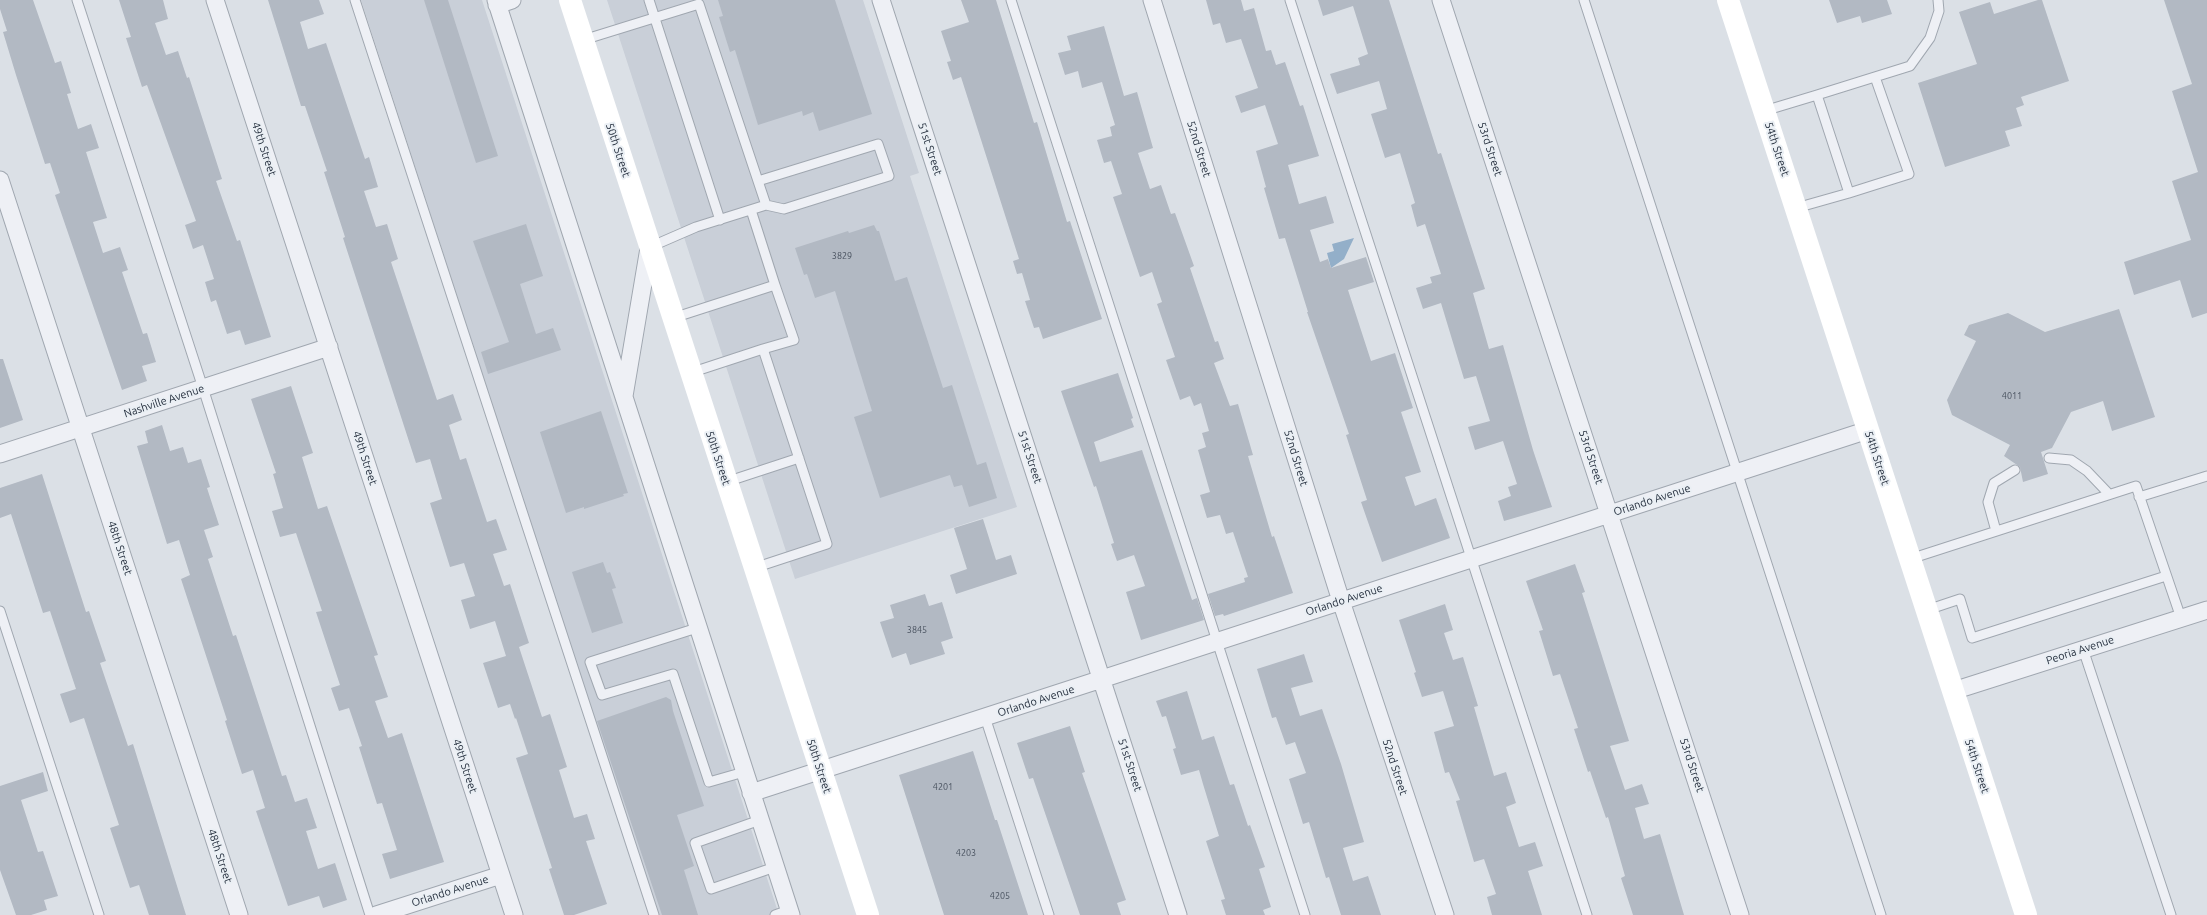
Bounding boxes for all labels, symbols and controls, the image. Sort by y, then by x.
street label: 52nd Street [1184,119,1214,179]
street label: 49th Street [249,120,279,178]
street label: 53rd Street [1475,120,1505,178]
street label: 54th Street [1762,120,1792,178]
street label: 50th Street [603,121,633,179]
street label: 51st Street [915,121,945,177]
house number: 3829 [832,251,852,261]
street label: Nashville Avenue [122,382,206,420]
house number: 4011 [2002,391,2022,401]
street label: 52nd Street [1281,428,1311,488]
street label: 53rd Street [1576,428,1606,486]
street label: 49th Street [350,429,380,487]
street label: 50th Street [703,429,733,487]
street label: 51st Street [1015,429,1045,485]
street label: 54th Street [1862,429,1892,487]
street label: Orlando Avenue [1612,481,1692,519]
street label: 48th Street [105,519,135,577]
street label: Orlando Avenue [1304,581,1384,619]
house number: 3845 [907,625,927,635]
street label: Peoria Avenue [2044,633,2116,667]
street label: Orlando Avenue [996,682,1076,720]
street label: 53rd Street [1677,736,1707,794]
street label: 49th Street [450,737,480,795]
street label: 50th Street [804,737,834,795]
street label: 51st Street [1115,737,1145,793]
street label: 52nd Street [1380,737,1410,797]
street label: 54th Street [1962,737,1992,795]
house number: 4201 [933,782,953,792]
street label: 48th Street [205,827,235,885]
house number: 4203 [956,848,976,858]
street label: Orlando Avenue [410,872,490,910]
house number: 4205 [990,891,1010,901]

